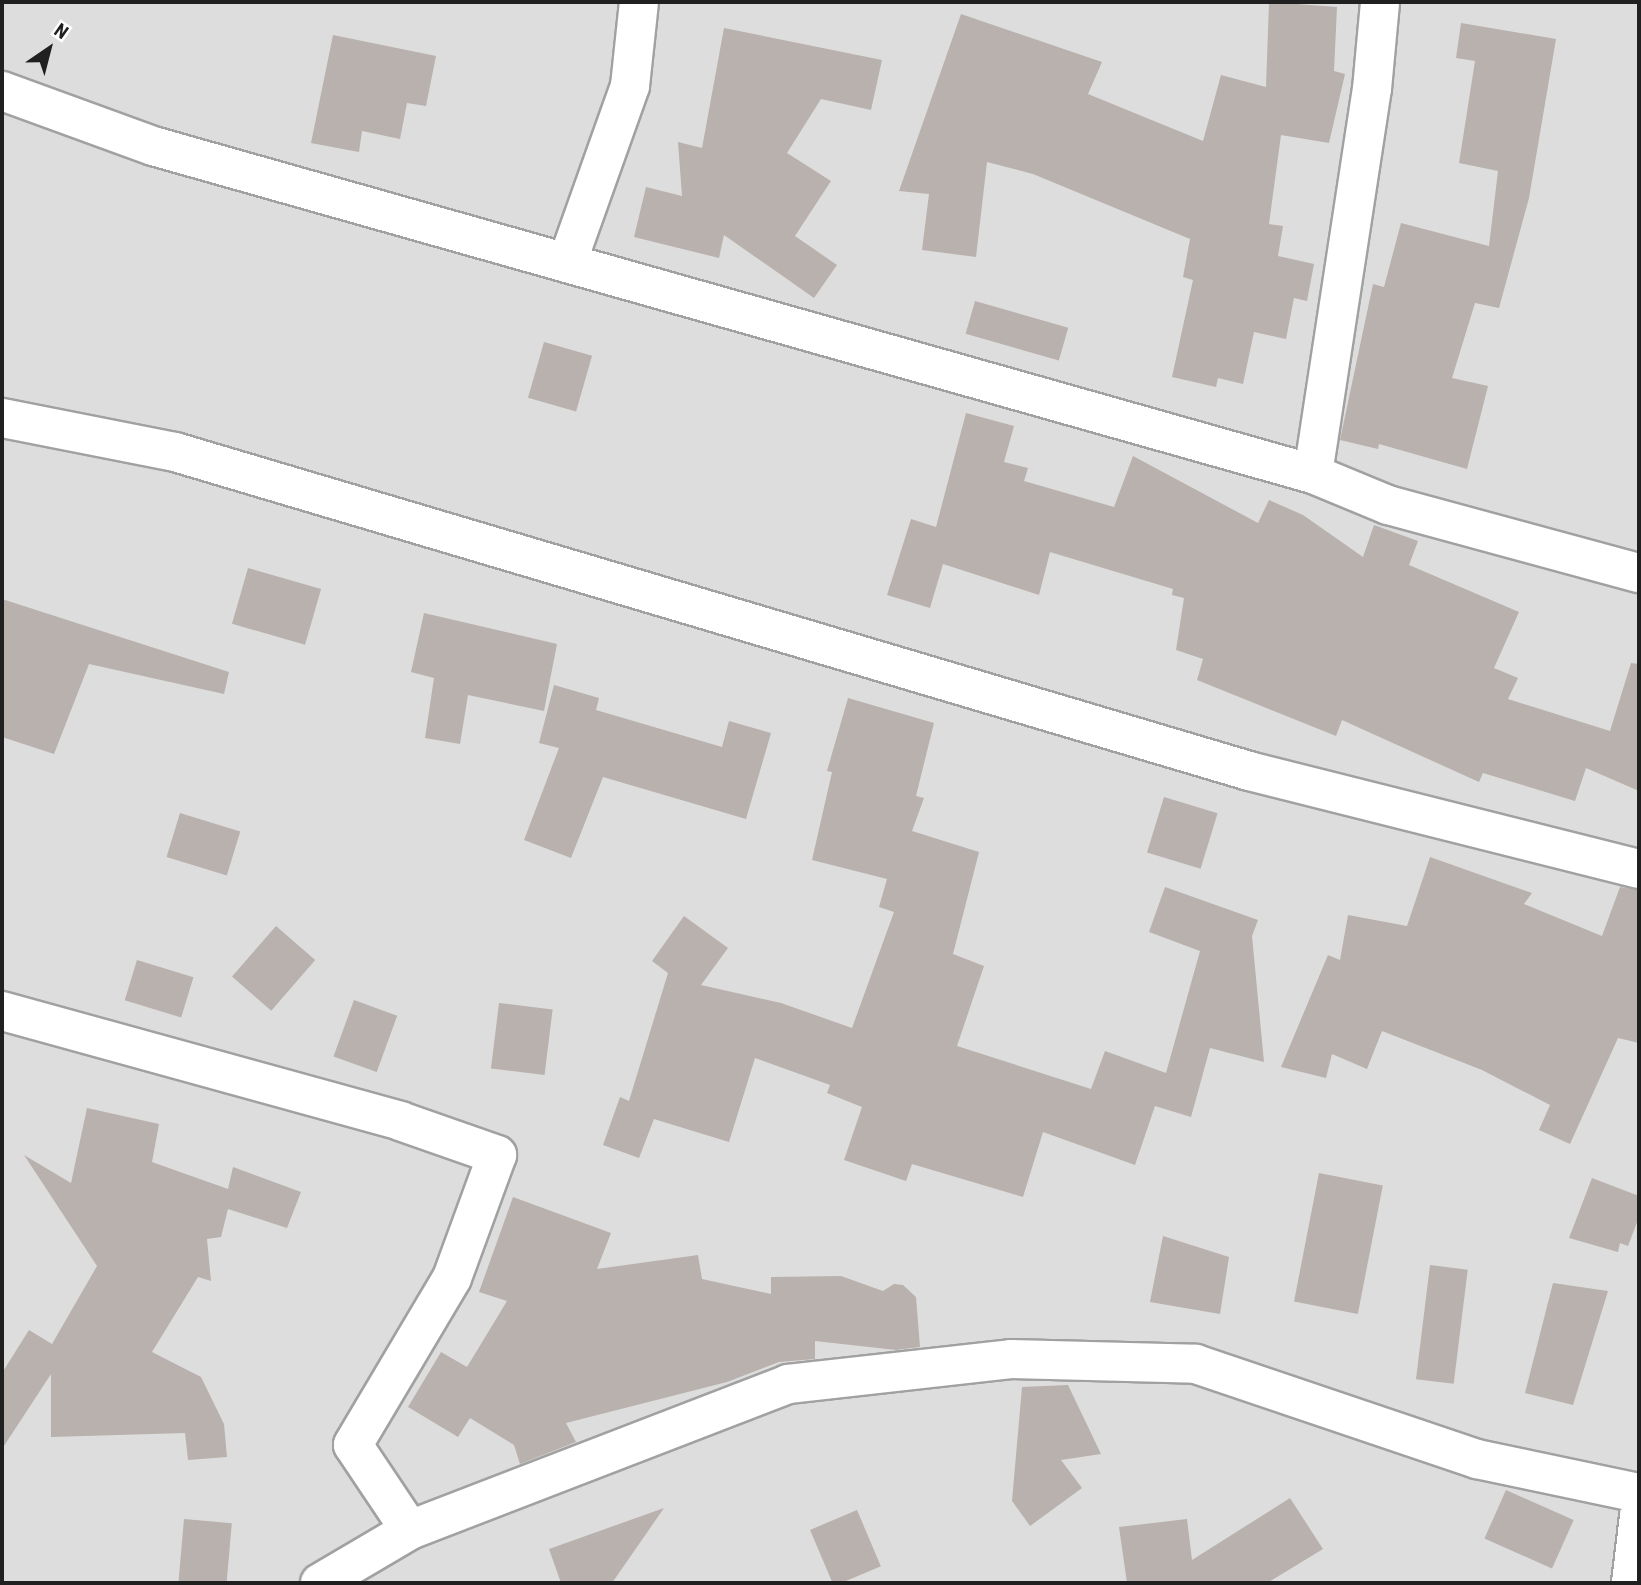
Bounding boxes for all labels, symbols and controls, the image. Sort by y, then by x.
north arrow [14,14,84,84]
text: N [50,19,73,44]

